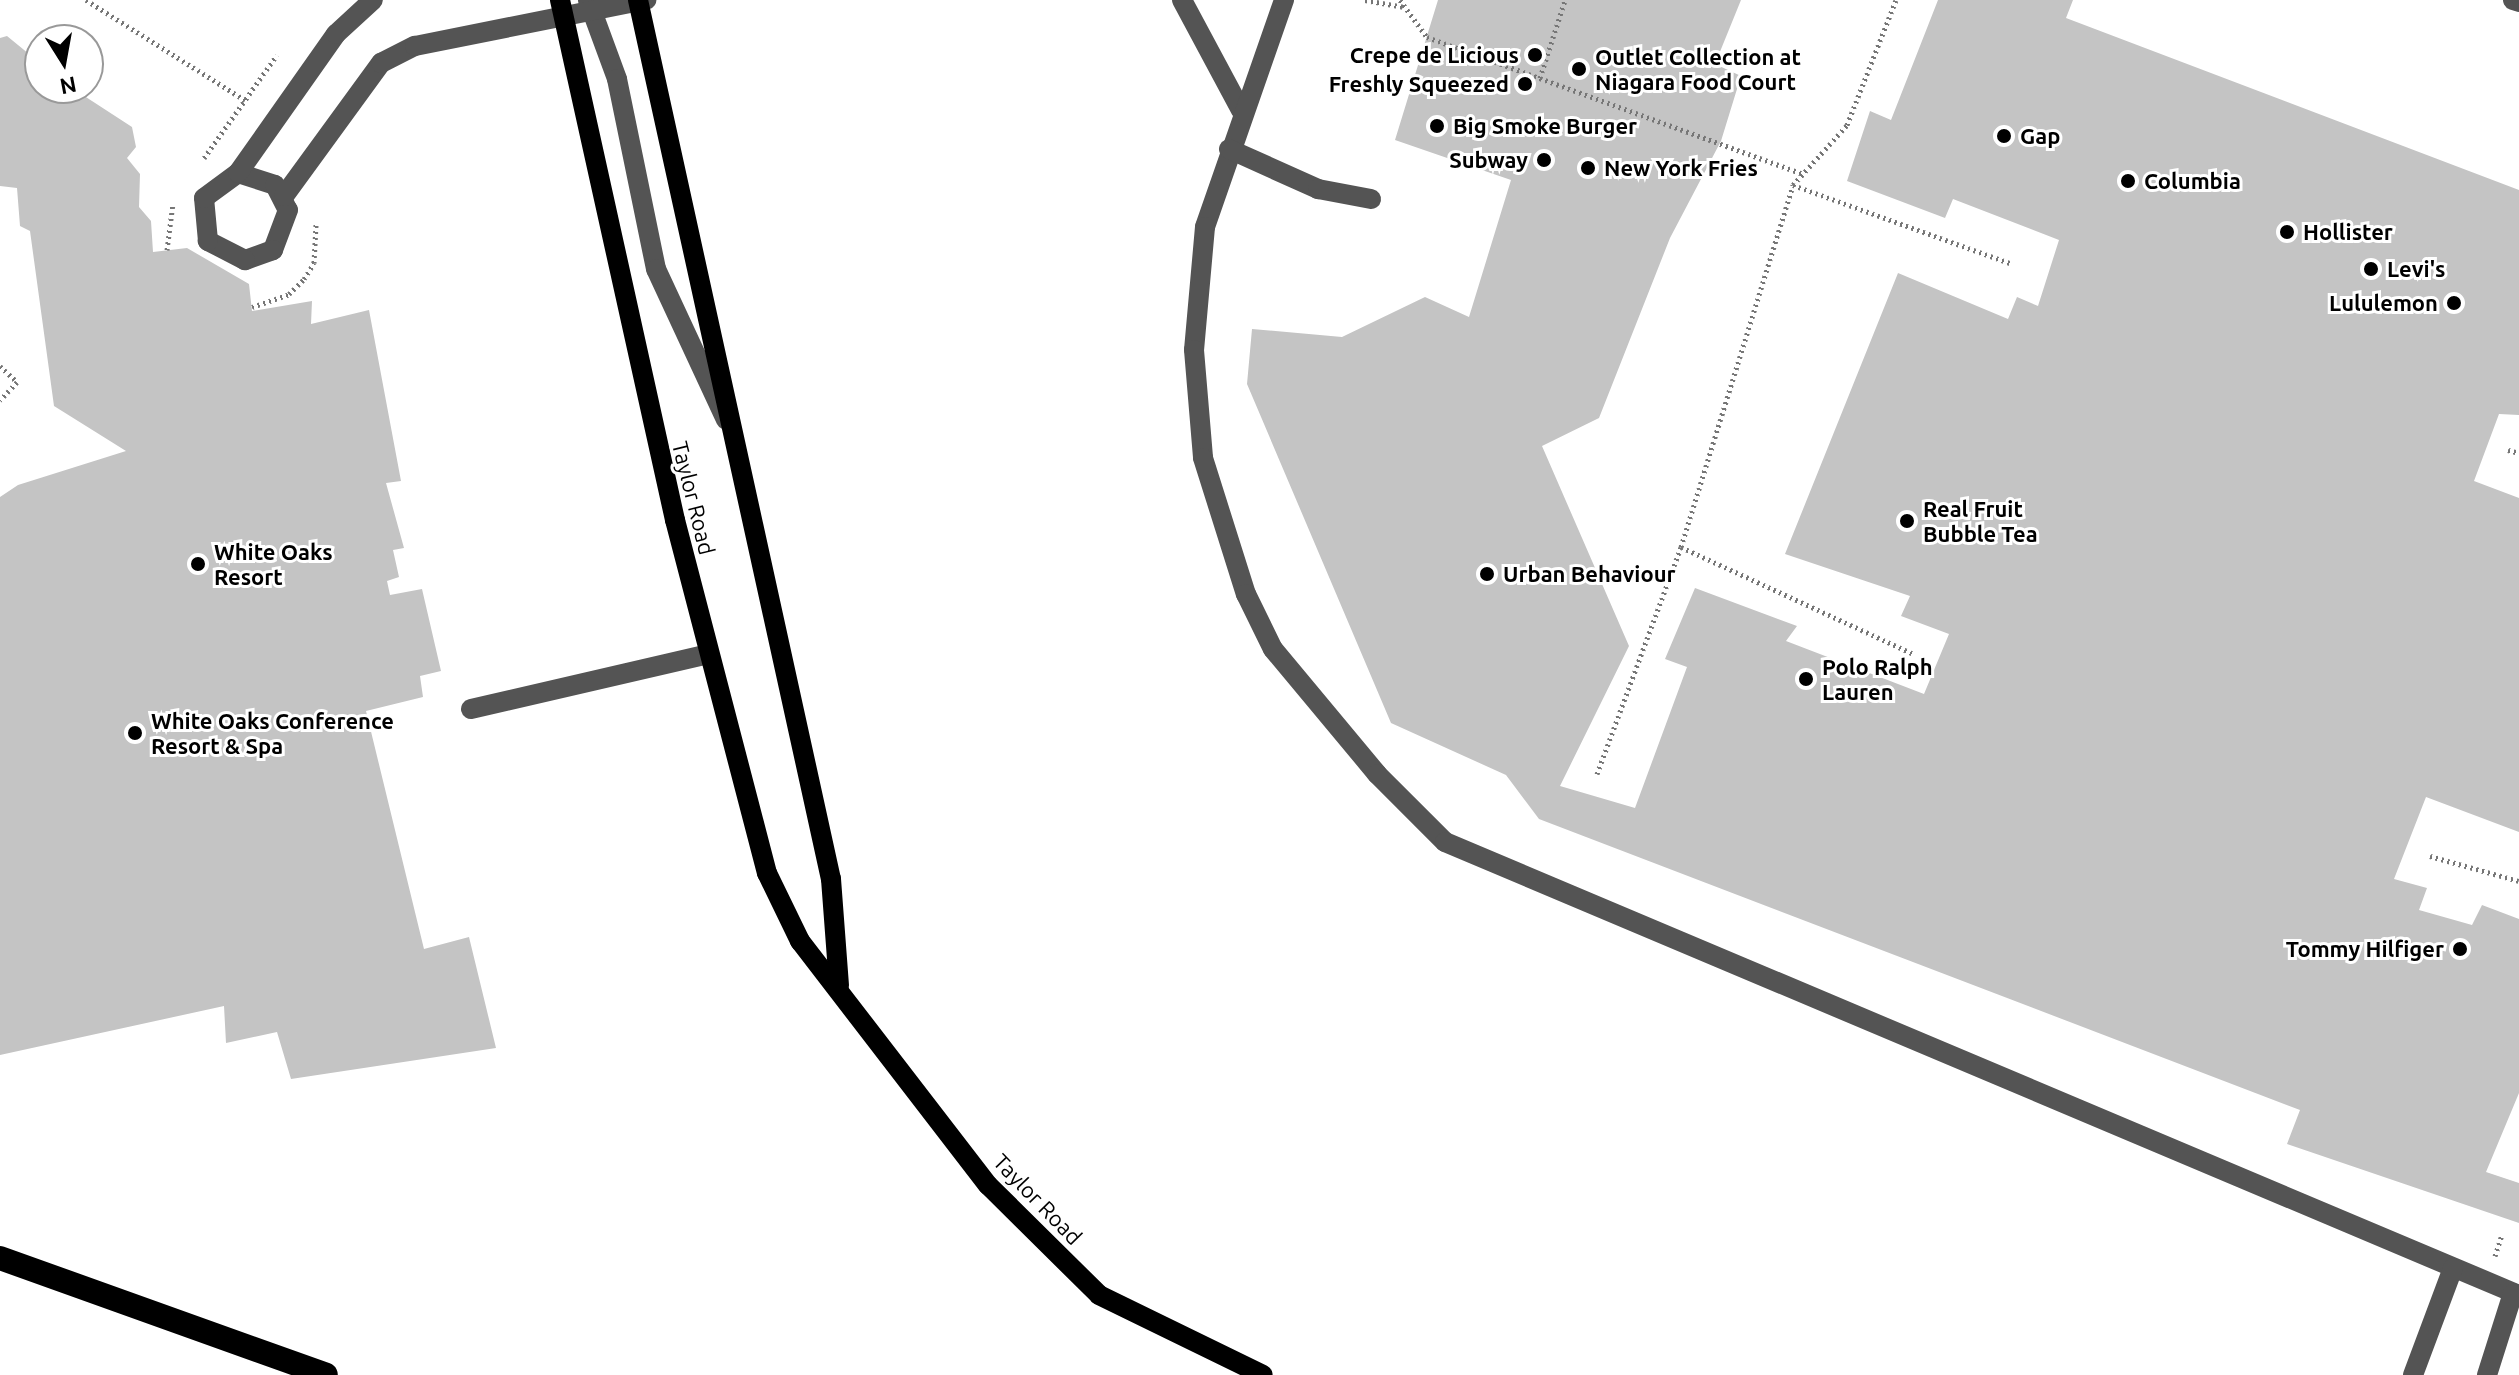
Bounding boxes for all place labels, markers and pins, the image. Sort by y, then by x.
place label: Crepe de Licious [1350,42,1519,68]
place label: Outlet Collection at Niagara Food Court [1595,43,1801,94]
marker: Crepe de Licious [1526,46,1544,64]
marker: Outlet Collection at Niagara Food Court [1570,60,1588,78]
place label: Freshly Squeezed [1329,71,1509,97]
marker: Freshly Squeezed [1516,75,1534,93]
place label: Big Smoke Burger [1453,113,1637,139]
marker: Big Smoke Burger [1428,117,1446,135]
place label: Gap [2020,123,2060,149]
marker: Gap [1995,127,2013,145]
place label: Subway [1449,147,1528,173]
marker: Subway [1535,151,1553,169]
place label: New York Fries [1604,155,1758,181]
marker: New York Fries [1579,159,1597,177]
place label: Columbia [2144,168,2241,194]
marker: Columbia [2119,172,2137,190]
place label: Hollister [2303,219,2393,245]
marker: Hollister [2278,223,2296,241]
place label: Levi's [2387,256,2445,282]
marker: Levi's [2362,260,2380,278]
place label: Lululemon [2329,290,2438,316]
marker: Lululemon [2445,294,2463,312]
place label: Real Fruit Bubble Tea [1923,495,2038,546]
marker: Real Fruit Bubble Tea [1898,512,1916,530]
place label: White Oaks Resort [214,538,333,590]
marker: White Oaks Resort [189,555,207,573]
place label: Urban Behaviour [1503,561,1676,587]
marker: Urban Behaviour [1478,565,1496,583]
place label: Polo Ralph Lauren [1822,653,1933,704]
marker: Polo Ralph Lauren [1797,670,1815,688]
place label: White Oaks Conference Resort & Spa [151,707,394,758]
marker: White Oaks Conference Resort & Spa [126,724,144,742]
place label: Tommy Hilfiger [2286,936,2444,962]
marker: Tommy Hilfiger [2451,940,2469,958]

